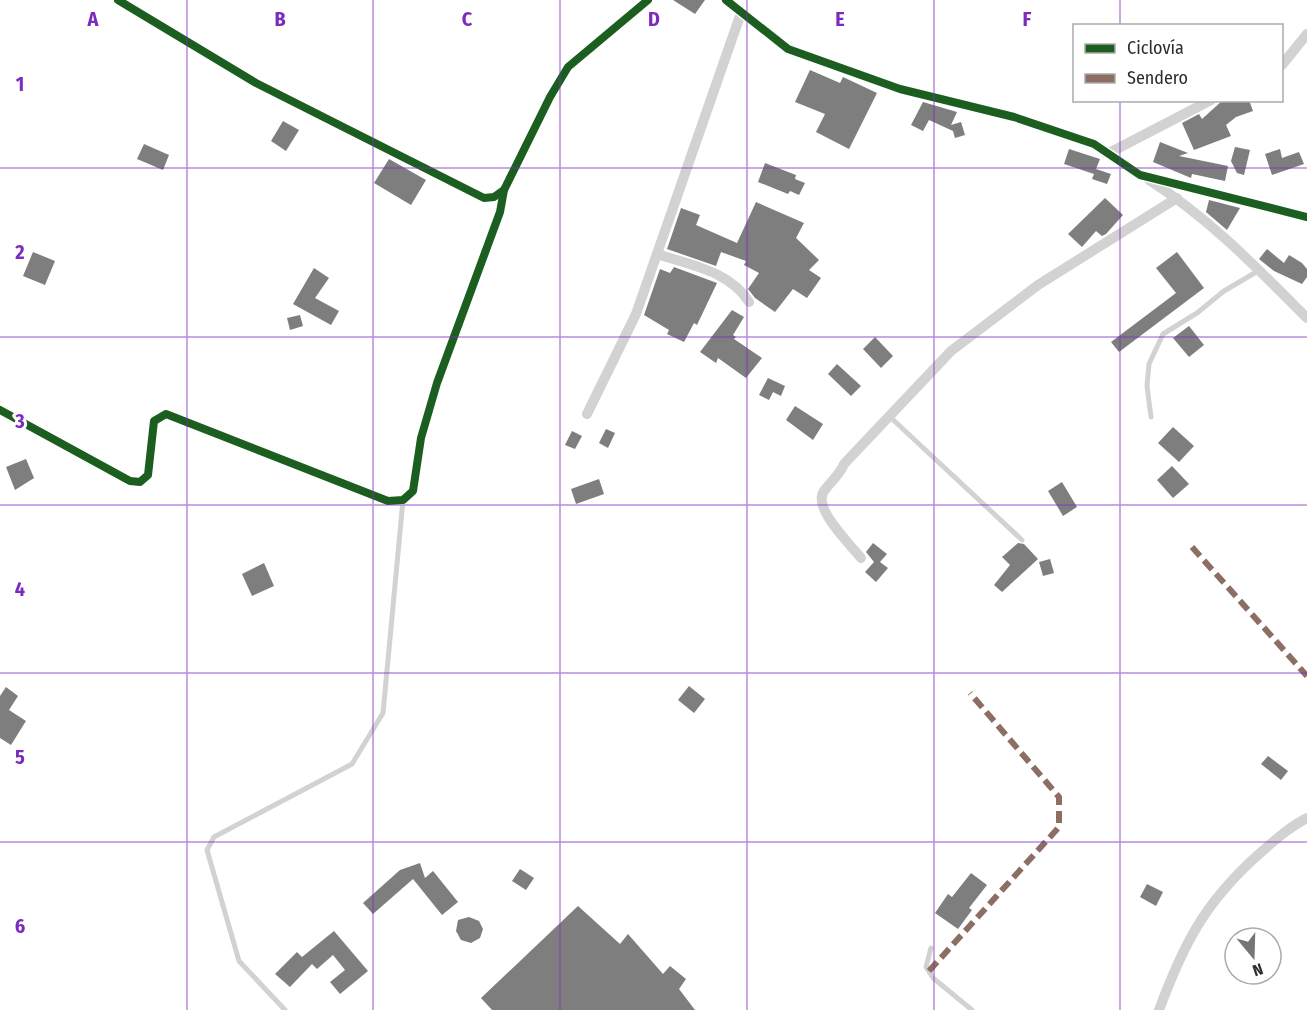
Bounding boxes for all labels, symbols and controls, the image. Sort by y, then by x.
text: A [87,7,100,31]
text: B [274,7,286,31]
text: C [462,7,473,31]
text: D [648,7,660,31]
text: E [835,7,845,31]
text: F [1023,7,1032,31]
legend [1073,24,1283,102]
text: Ciclovía [1127,37,1184,59]
text: Sendero [1127,67,1188,89]
text: 1 [16,72,24,96]
text: 2 [14,240,25,264]
text: 3 [14,409,25,433]
text: 4 [15,577,25,601]
text: 5 [15,745,25,769]
text: 6 [15,914,25,938]
north arrow [1223,926,1283,986]
text: N [1250,959,1265,980]

